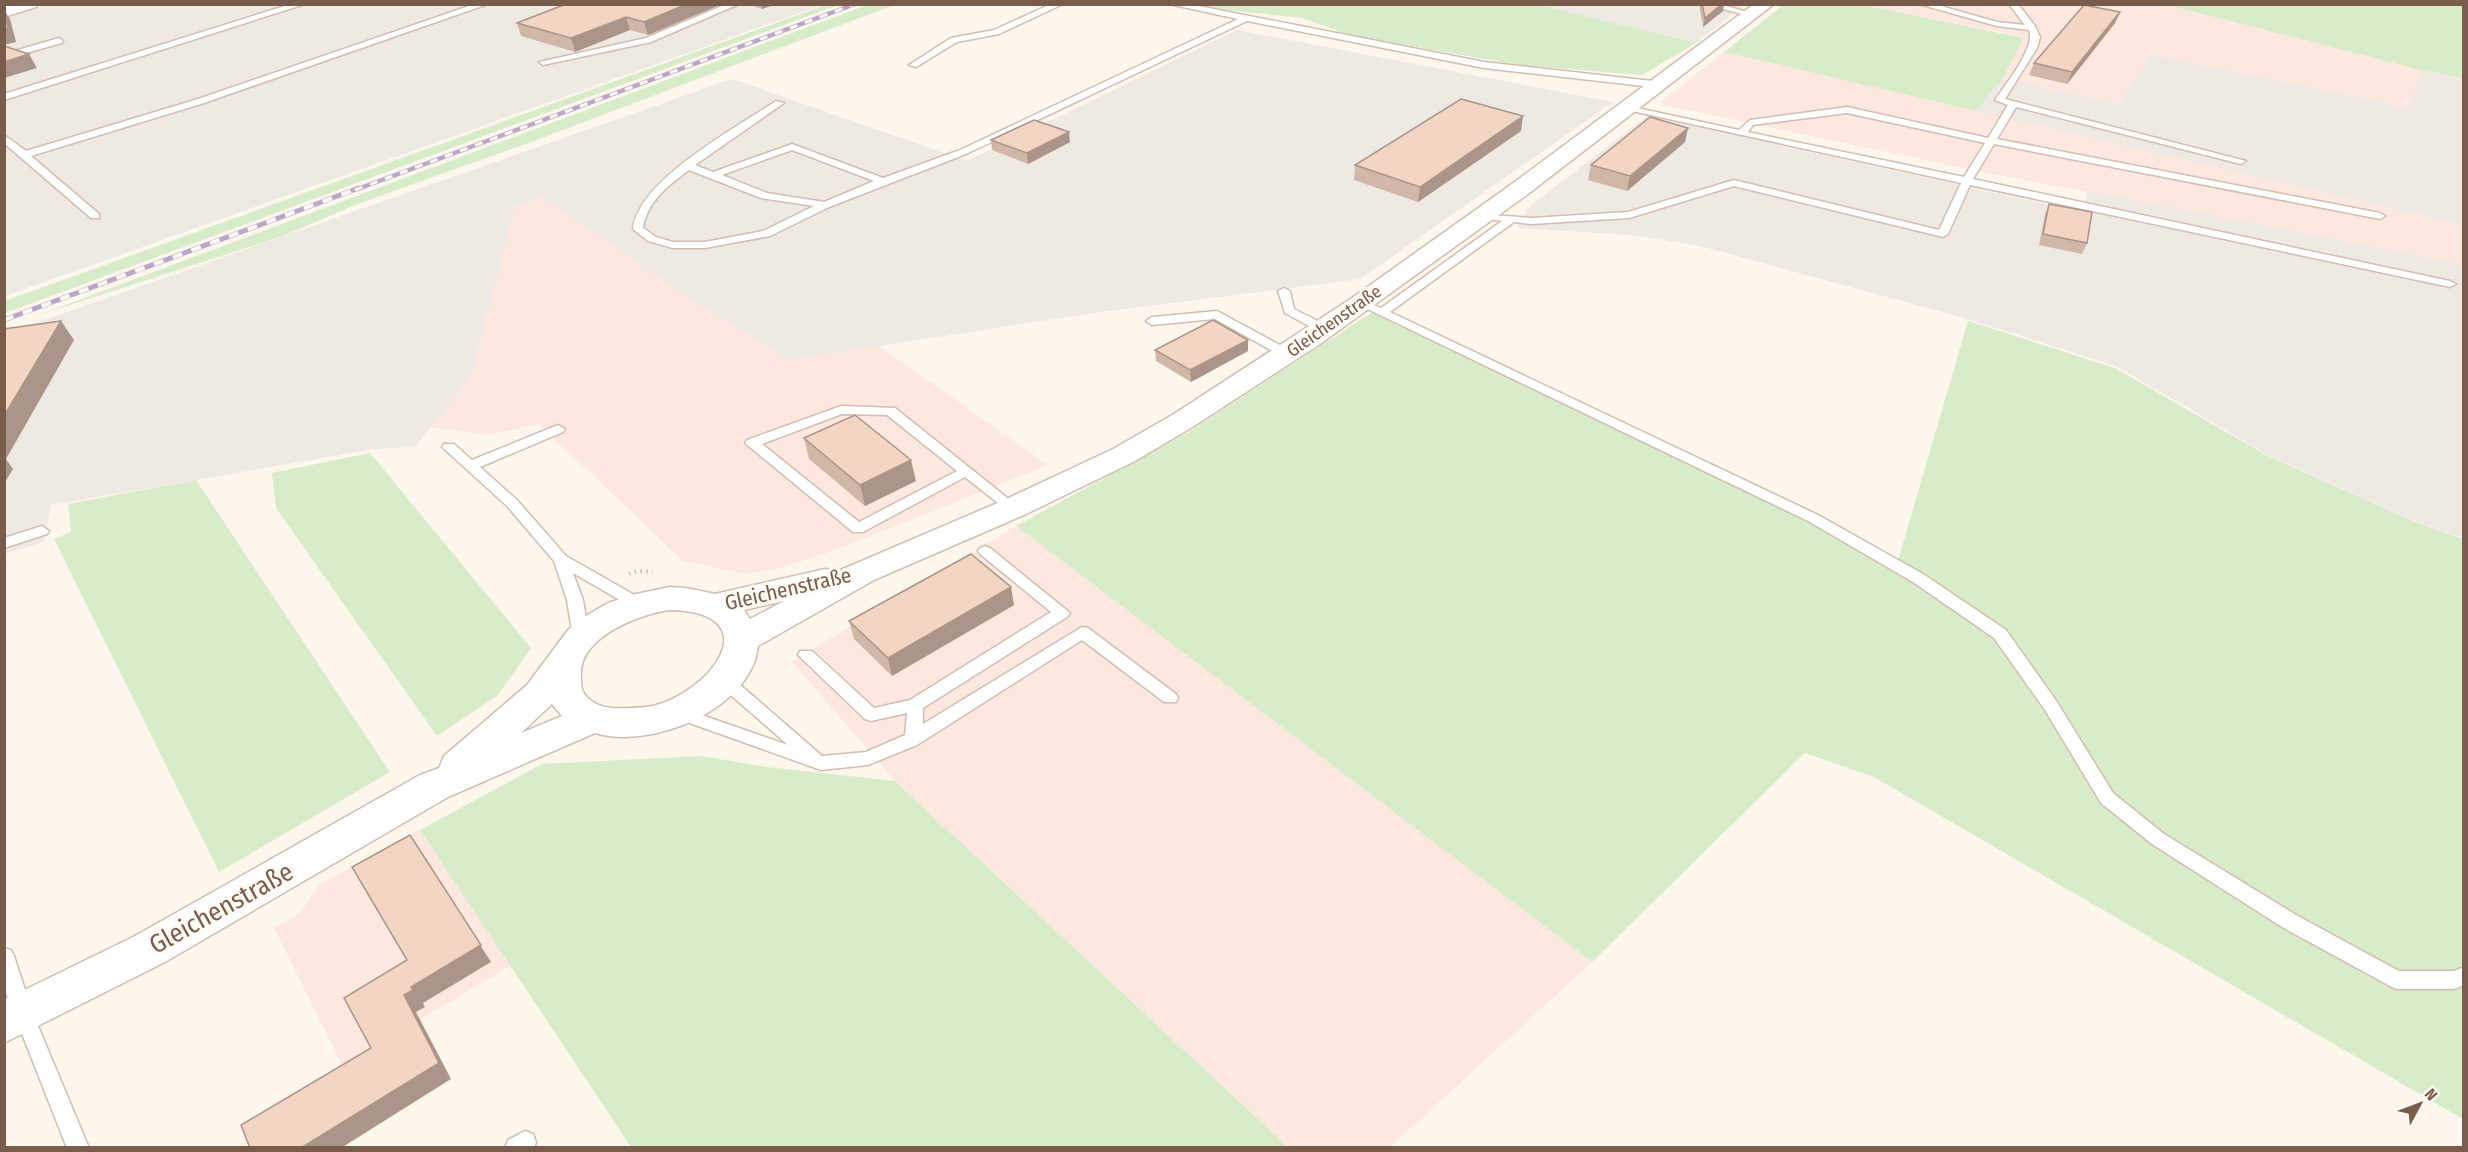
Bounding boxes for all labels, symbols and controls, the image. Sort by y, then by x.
street label: Gleichenstraße [1282,280,1386,362]
street label: Gleichenstraße [722,562,854,616]
street label: Gleichenstraße [144,856,299,961]
north arrow [2390,1074,2450,1134]
text: N [2421,1085,2441,1104]

